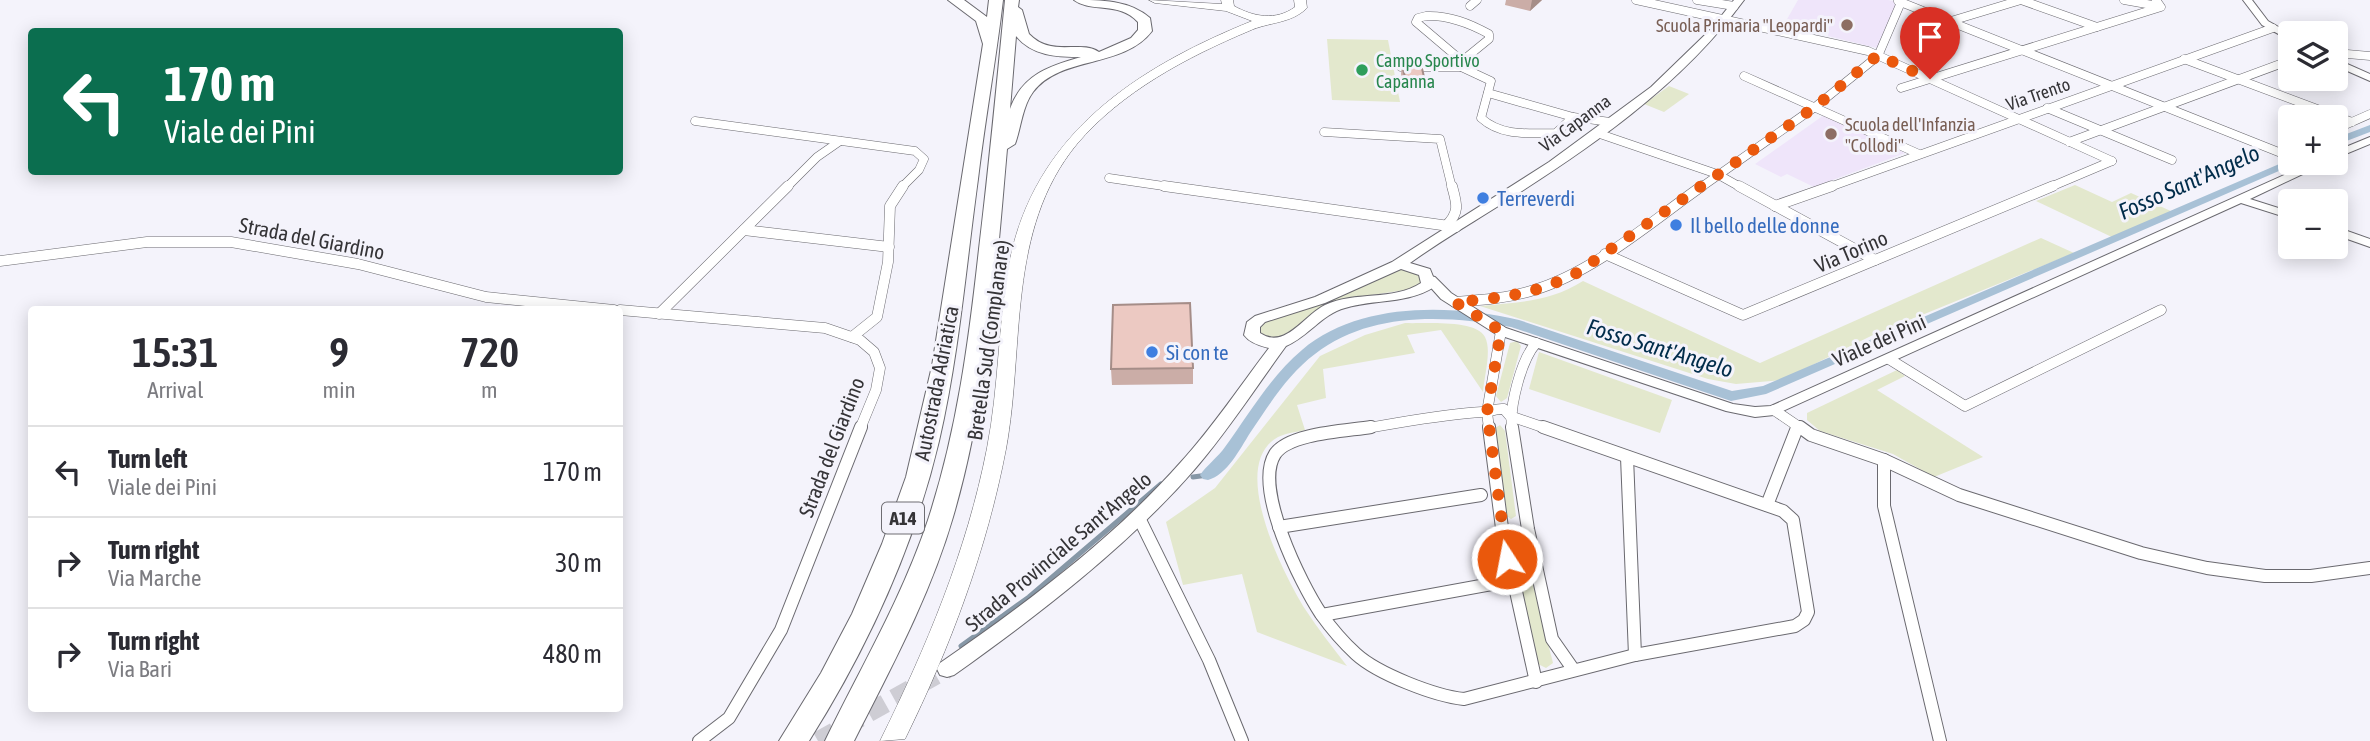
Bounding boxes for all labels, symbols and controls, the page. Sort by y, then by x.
pin [1900,7,1960,79]
place label: Scuola Primaria "Leopardi" [1656,15,1833,36]
marker: Scuola Primaria "Leopardi" [1839,17,1855,33]
icon: arrive [1911,18,1949,56]
map controls [2278,21,2348,259]
button: layers [2278,21,2348,91]
place label: Campo Sportivo Capanna [1376,50,1480,92]
text: 170 m [164,55,275,111]
icon: left [49,56,140,147]
marker: Campo Sportivo Capanna [1354,62,1370,78]
street label: Via Trento [2003,73,2073,115]
street label: Via Capanna [1535,90,1615,156]
button: + [2278,105,2348,175]
text: Viale dei Pini [164,113,316,150]
place label: Scuola dell'Infanzia "Collodi" [1845,114,1976,156]
marker: Scuola dell'Infanzia "Collodi" [1823,126,1839,142]
water label: Fosso Sant'Angelo [2114,139,2264,225]
place label: Terreverdi [1497,186,1575,210]
button: − [2278,189,2348,259]
marker: Terreverdi [1475,190,1491,206]
street label: Strada del Giardino [237,212,387,264]
place label: Il bello delle donne [1690,213,1840,237]
marker: Il bello delle donne [1668,217,1684,233]
street label: Via Torino [1811,225,1891,277]
street label: Bretella Sud (Complanare) [962,238,1014,442]
street label: Autostrada Adriatica [909,304,963,462]
street label: Viale dei Pini [1829,309,1929,371]
water label: Fosso Sant'Angelo [1584,313,1736,383]
text: 15:31 [132,328,219,376]
text: 9 [329,328,349,376]
text: 720 [460,328,519,376]
place label: Sì con te [1166,340,1229,364]
marker: Sì con te [1144,344,1160,360]
street label: Strada del Giardino [793,374,869,520]
text: Arrival [147,377,203,403]
text: min [323,377,356,403]
text: m [481,377,498,403]
text: Turn left [108,444,188,474]
icon: left [49,453,87,491]
text: 170 m [543,457,602,487]
street label: Strada Provinciale Sant'Angelo [960,466,1156,636]
text: Viale dei Pini [108,474,217,500]
road number: A14 [882,503,924,534]
position arrow [1470,522,1544,596]
text: Turn right [108,535,199,565]
icon: right [49,544,87,582]
text: 30 m [555,548,602,578]
text: Via Marche [108,565,201,591]
text: Turn right [108,626,199,656]
icon: right [49,635,87,673]
text: 480 m [543,639,602,669]
text: Via Bari [108,656,172,682]

